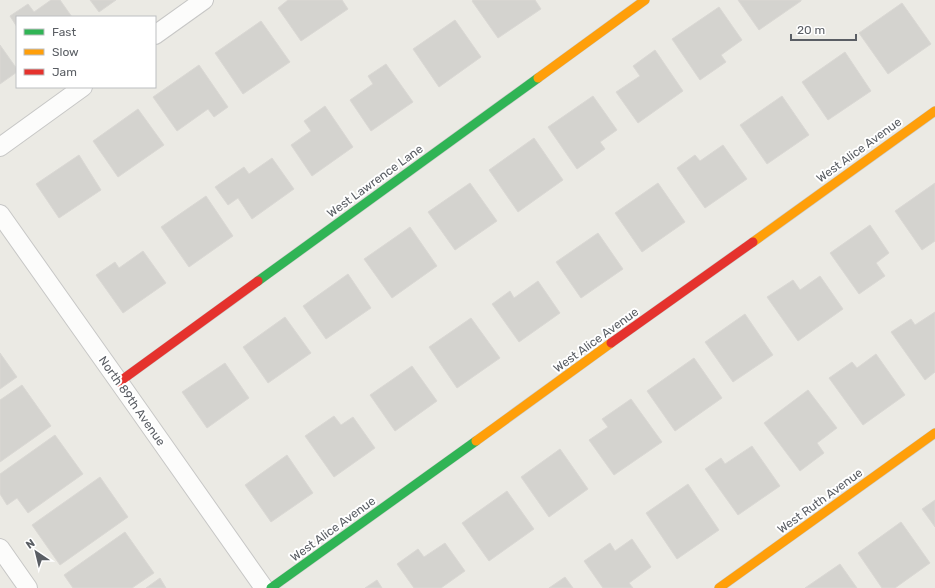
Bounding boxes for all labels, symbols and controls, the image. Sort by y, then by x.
legend [16,16,156,88]
scale bar [791,16,856,42]
text: 20 m [797,23,825,37]
text: Fast [52,25,76,39]
text: Slow [52,45,79,59]
text: Jam [52,65,77,79]
street label: West Alice Avenue [814,114,904,185]
street label: West Lawrence Lane [324,141,426,220]
street label: West Alice Avenue [551,304,641,375]
street label: North 89th Avenue [96,354,168,449]
street label: West Ruth Avenue [775,465,865,537]
street label: West Alice Avenue [288,493,378,564]
north arrow [16,532,56,572]
text: N [24,537,38,552]

